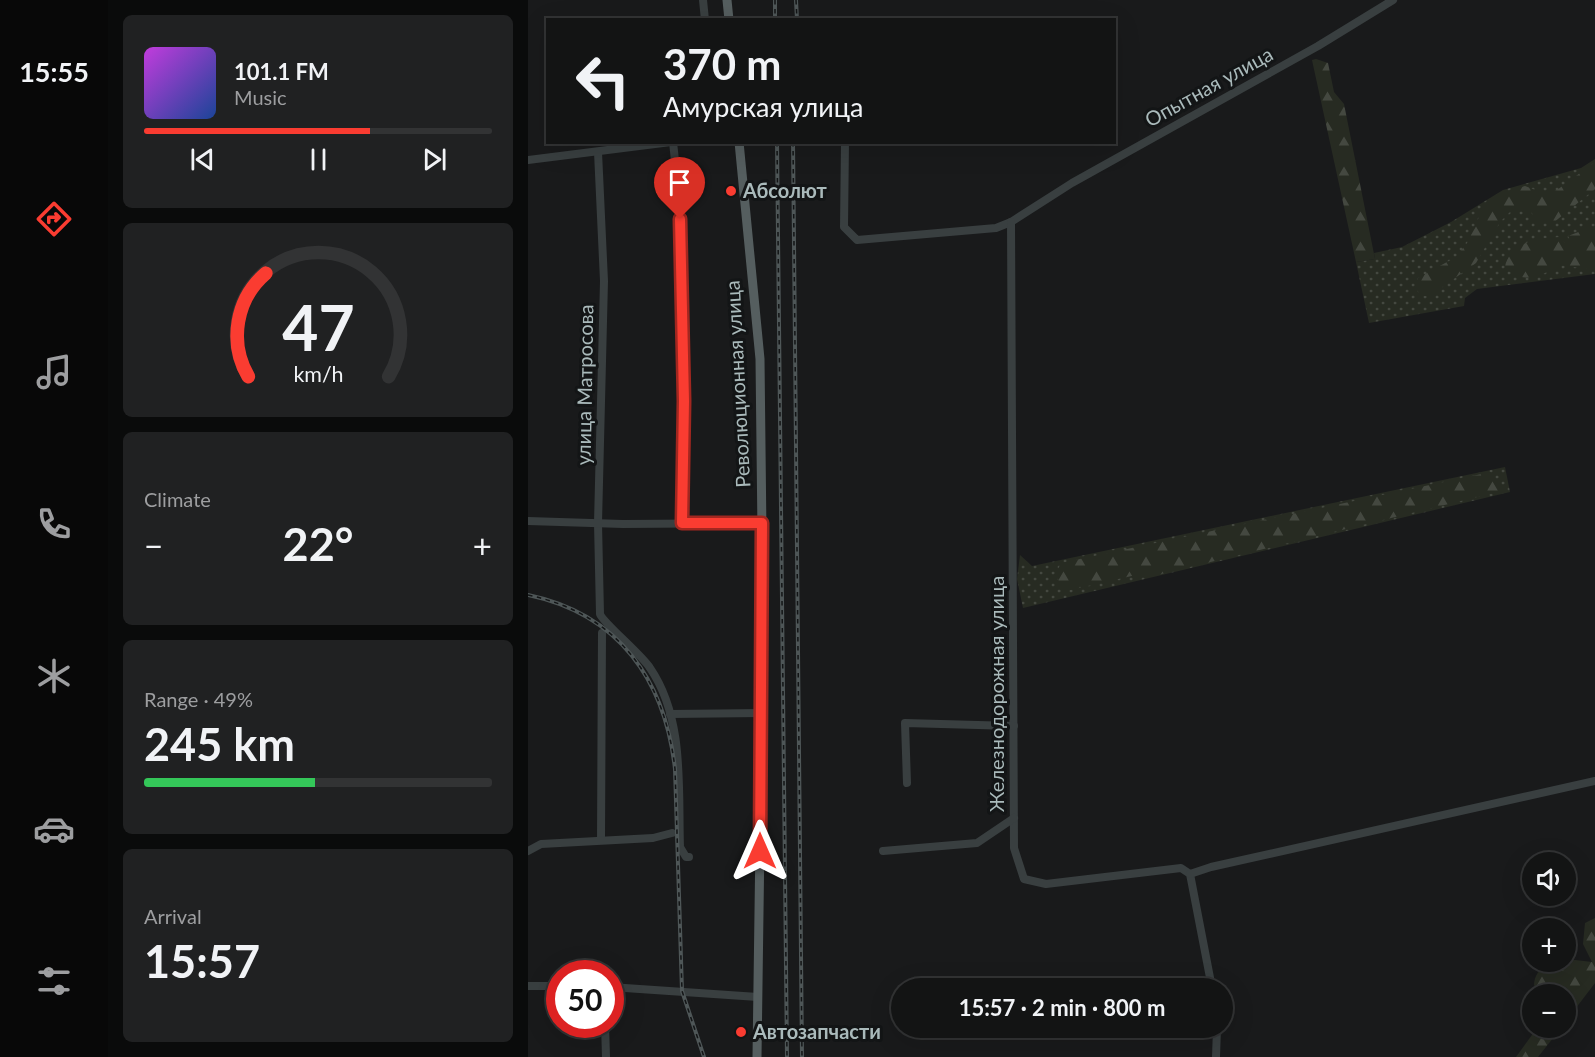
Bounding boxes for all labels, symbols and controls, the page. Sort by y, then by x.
text: 370 m [663,39,781,89]
street label: Опытная улица [1140,41,1277,131]
icon: left [564,42,642,120]
text: 15:55 [19,55,89,88]
text: 101.1 FM [234,58,329,85]
text: Music [234,85,287,109]
text: Амурская улица [663,90,864,123]
icon: previous [186,143,219,176]
icon: pause [302,143,335,176]
icon: next [418,143,451,176]
pin [654,157,705,219]
icon: arrive [663,166,696,199]
place label: Абсолют [742,178,828,202]
marker: Абсолют [724,184,738,198]
icon: directions [33,198,75,240]
street label: Революционная улица [720,280,754,488]
text: 47 [282,289,354,364]
street label: улица Матросова [571,304,597,466]
icon: music [33,351,75,393]
text: km/h [293,362,343,388]
text: Climate [144,487,211,511]
icon: phone [33,503,75,545]
text: 22° [283,517,353,571]
text: − [144,525,163,565]
text: + [473,525,492,565]
street label: Железнодорожная улица [984,576,1008,812]
icon: climate [33,655,75,697]
text: Range · 49% [144,687,253,711]
text: 245 km [144,717,295,771]
icon: car [33,808,75,850]
position arrow [728,819,792,883]
map controls [1522,852,1576,1038]
button: sound [1522,852,1576,906]
text: Arrival [144,904,202,928]
button: + [1522,918,1576,972]
text: 15:57 [144,934,260,988]
icon: filters [33,960,75,1002]
speed limit sign: 50 [546,960,624,1038]
button: − [1522,984,1576,1038]
text: 15:57 · 2 min · 800 m [959,994,1165,1021]
place label: Автозапчасти [752,1019,881,1043]
marker: Автозапчасти [734,1025,748,1039]

